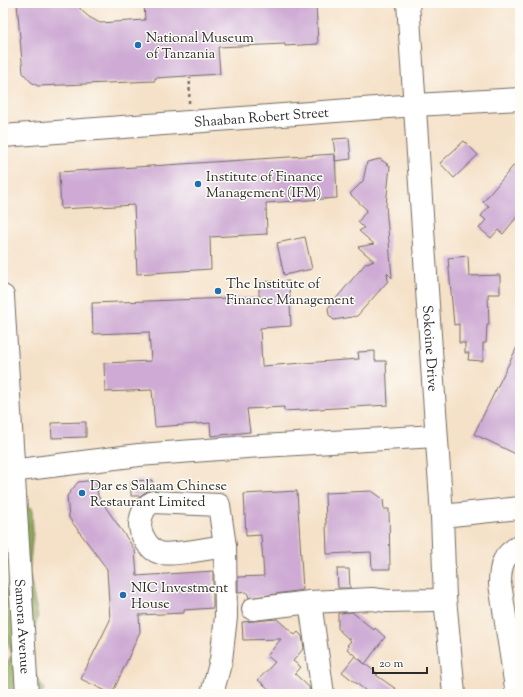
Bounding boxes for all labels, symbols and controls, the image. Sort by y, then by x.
place label: National Museum of Tanzania [146,29,254,65]
marker: National Museum of Tanzania [133,40,143,50]
street label: Shaaban Robert Street [193,104,330,134]
place label: Institute of Finance Management (IFM) [206,168,323,204]
marker: Institute of Finance Management (IFM) [193,179,203,189]
place label: The Institute of Finance Management [226,275,354,311]
marker: The Institute of Finance Management [213,286,223,296]
street label: Sokoine Drive [416,305,442,392]
place label: Dar es Salaam Chinese Restaurant Limited [90,477,227,513]
marker: Dar es Salaam Chinese Restaurant Limited [77,488,87,498]
street label: Samora Avenue [8,578,34,675]
place label: NIC Investment House [131,579,228,615]
marker: NIC Investment House [118,590,128,600]
scale bar [373,649,427,675]
text: 20 m [379,655,404,673]

